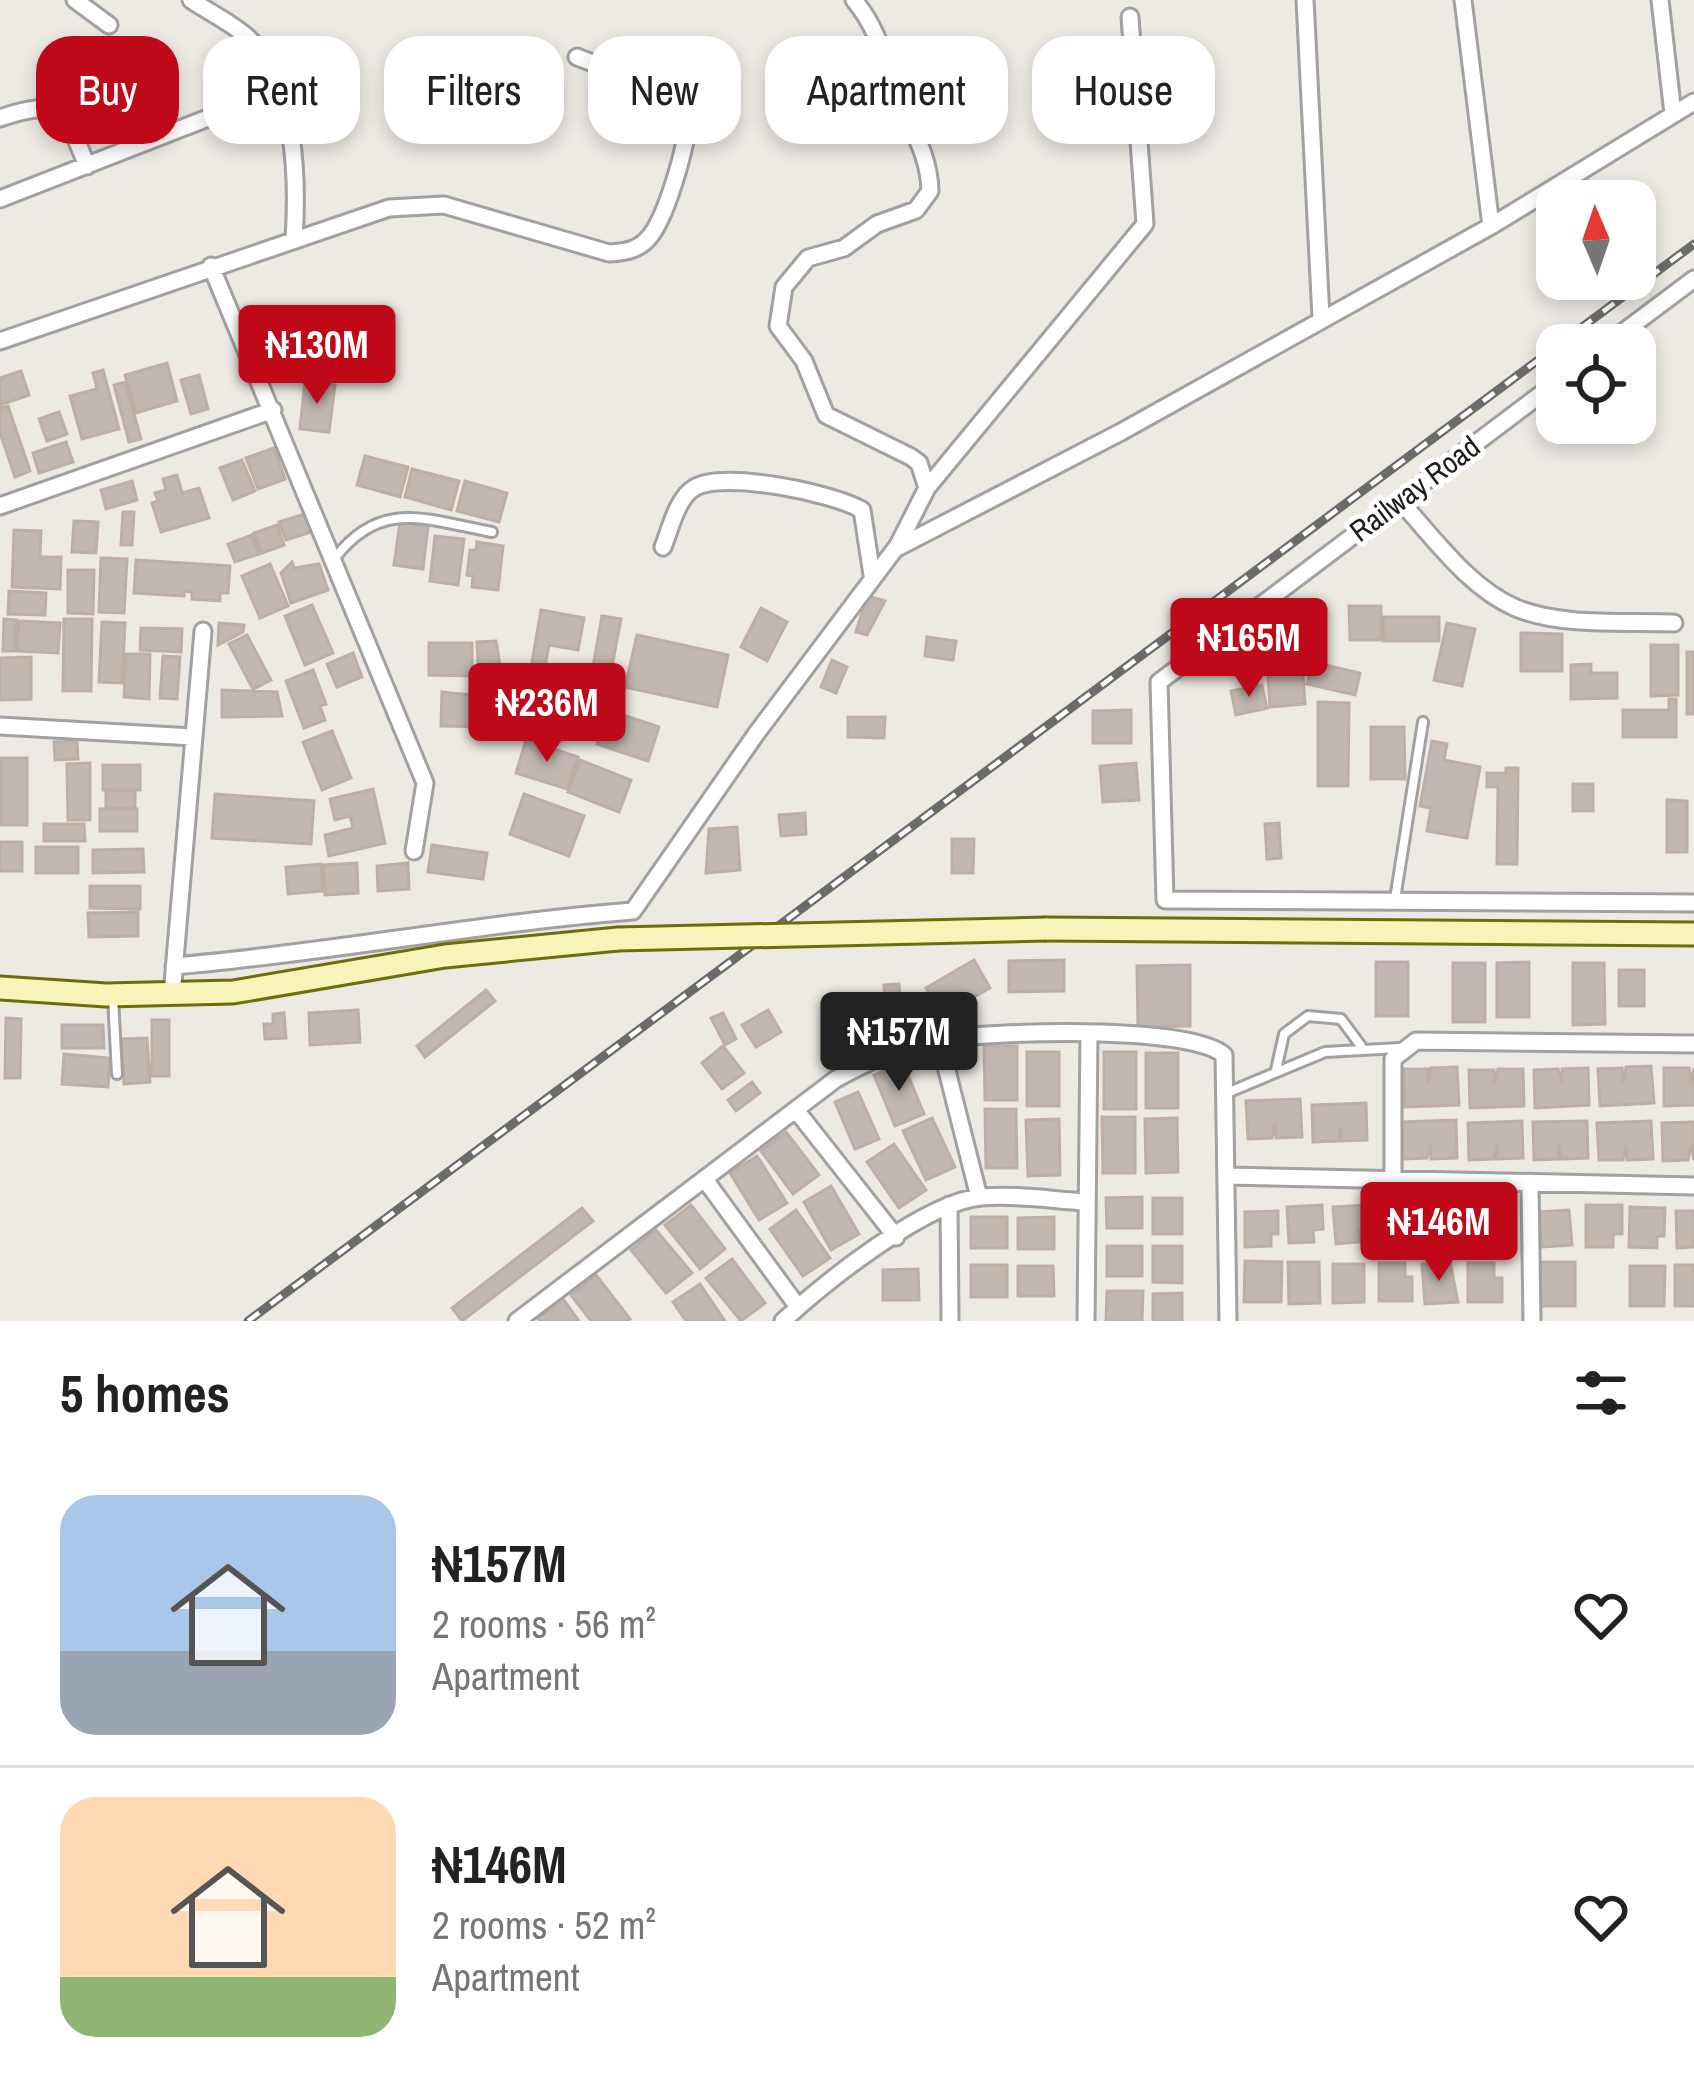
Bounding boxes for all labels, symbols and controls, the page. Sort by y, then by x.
chip: Buy [36,36,179,144]
chip: Rent [203,36,360,144]
chip: Filters [384,36,564,144]
chip: New [588,36,741,144]
chip: Apartment [765,36,1008,144]
chip: House [1032,36,1215,144]
north arrow [1536,180,1656,300]
map controls [1536,180,1656,444]
pin: ₦130M [233,305,401,407]
text: ₦130M [265,318,369,370]
button: locate [1536,324,1656,444]
street label: Railway Road [1341,426,1488,550]
pin: ₦165M [1165,598,1333,700]
text: ₦165M [1197,611,1301,663]
pin: ₦236M [463,663,631,765]
text: ₦236M [495,676,599,728]
pin: ₦157M [815,992,983,1094]
text: ₦157M [847,1005,951,1057]
pin: ₦146M [1355,1182,1523,1284]
text: ₦146M [1387,1195,1491,1247]
text: 5 homes [60,1359,230,1428]
icon: filters [1568,1360,1634,1426]
text: ₦157M [432,1529,567,1598]
icon: home [156,1543,300,1687]
icon: heart [1568,1582,1634,1648]
text: 2 rooms · 56 m² [432,1598,656,1650]
text: Apartment [432,1650,580,1702]
text: ₦146M [432,1830,567,1899]
icon: home [156,1845,300,1989]
icon: heart [1568,1884,1634,1950]
text: 2 rooms · 52 m² [432,1899,656,1951]
text: Apartment [432,1951,580,2003]

